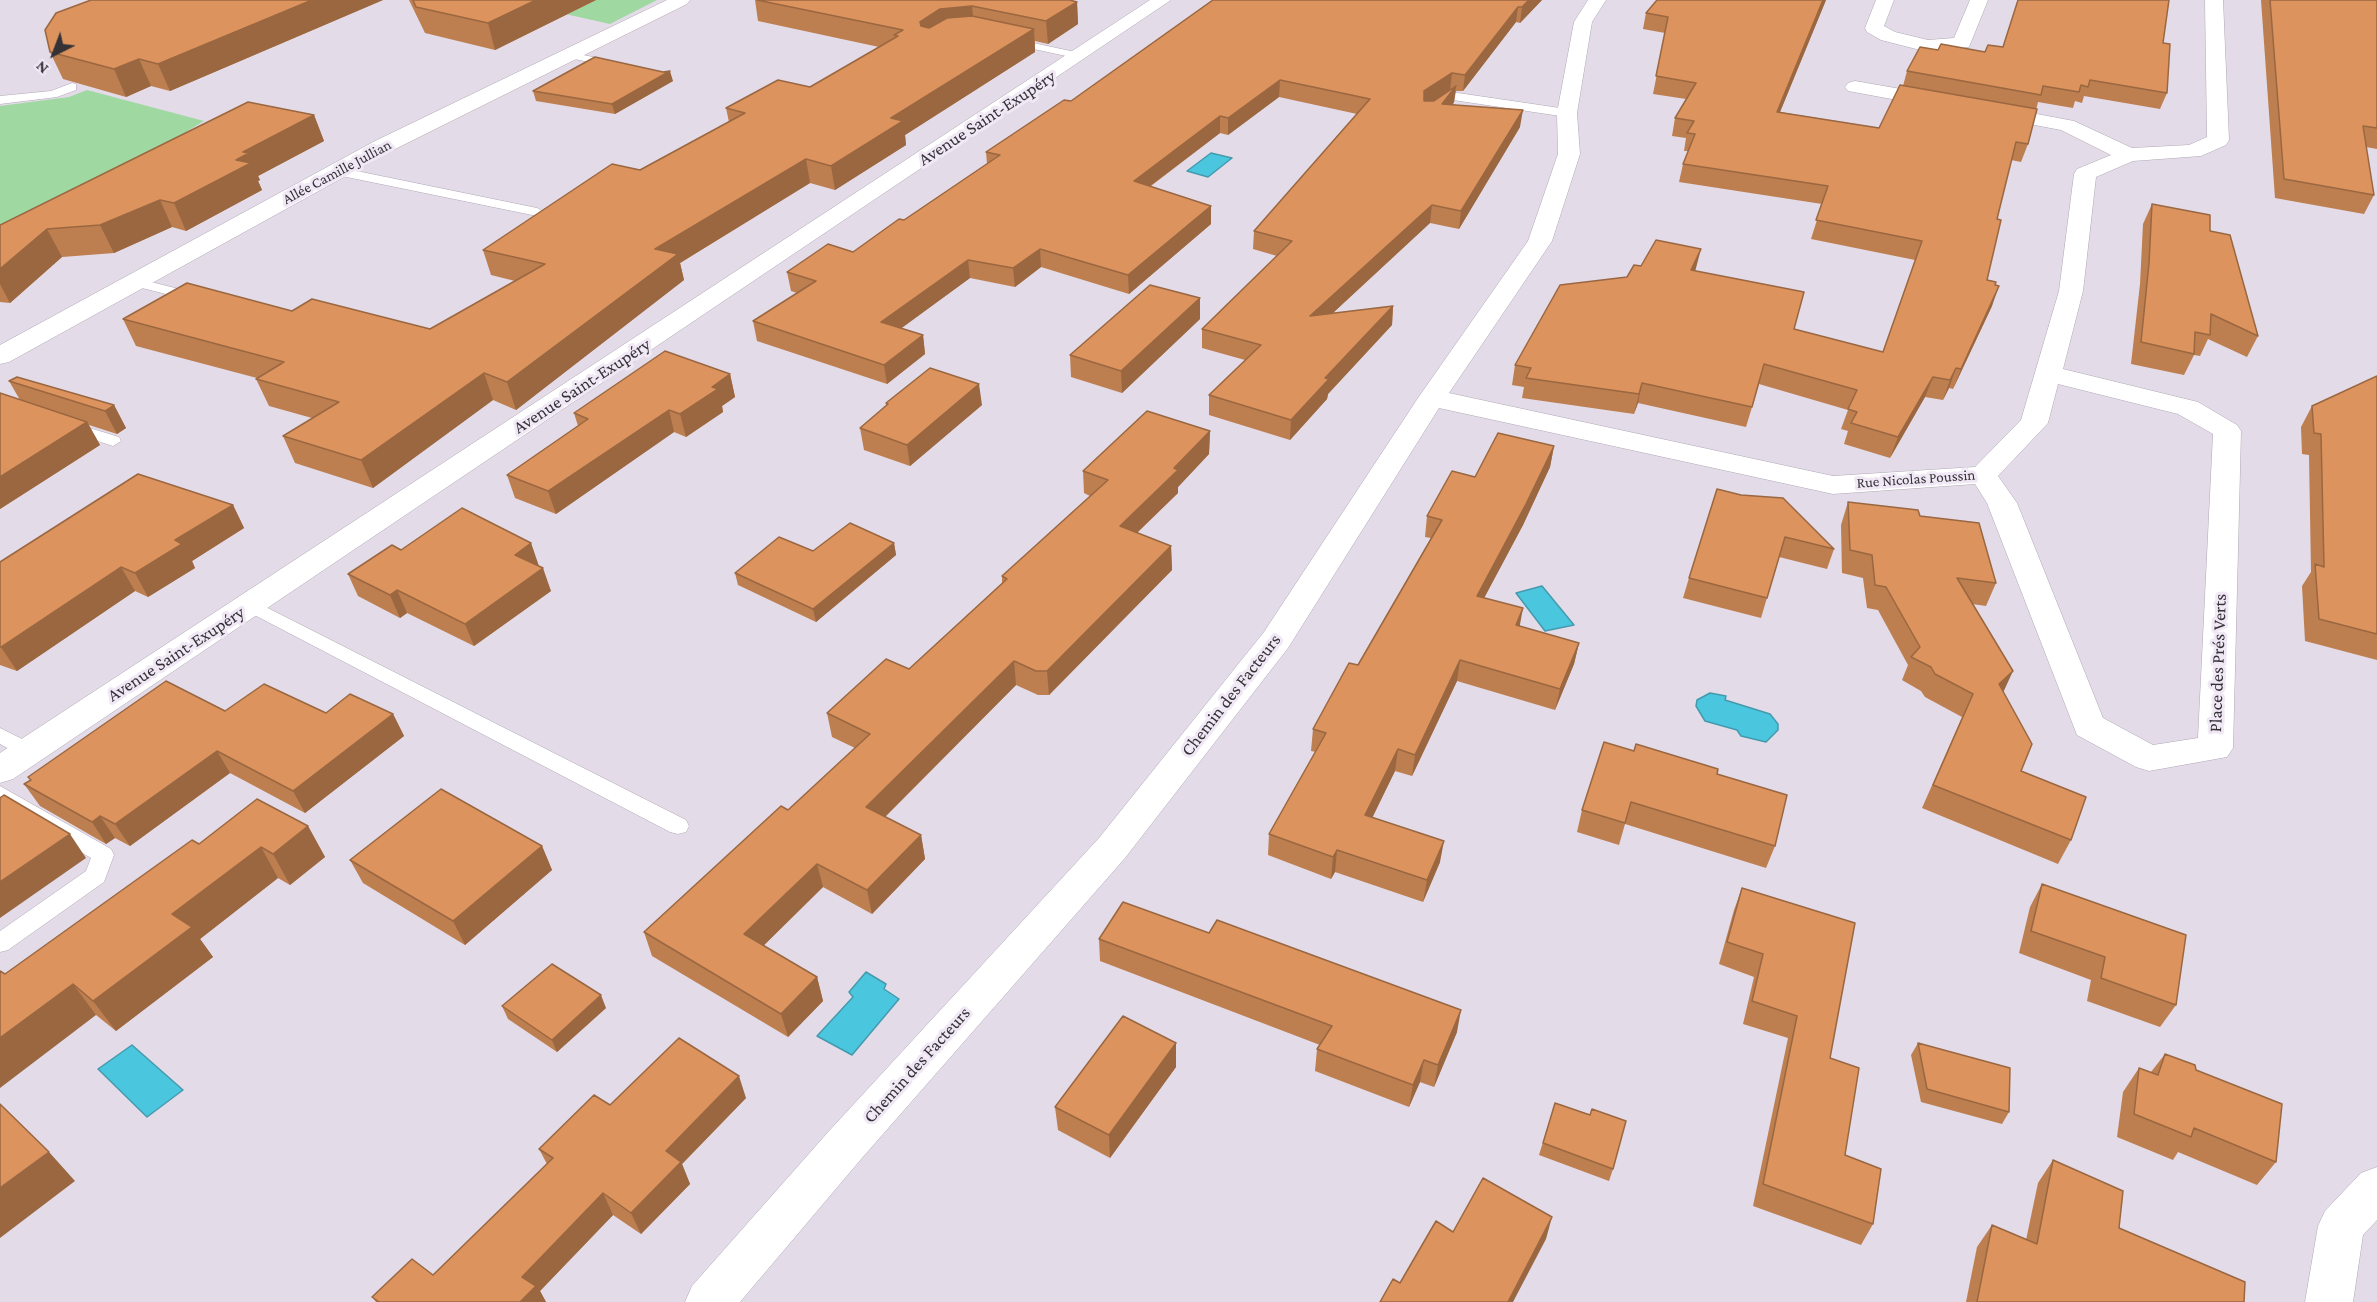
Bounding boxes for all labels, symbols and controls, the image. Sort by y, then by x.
north arrow [24,24,84,84]
text: N [32,58,51,78]
street label: Avenue Saint-Exupéry [914,66,1060,170]
street label: Allée Camille Jullian [280,136,394,208]
street label: Avenue Saint-Exupéry [509,334,655,438]
street label: Rue Nicolas Poussin [1856,466,1976,492]
street label: Place des Prés Verts [2205,593,2231,733]
street label: Avenue Saint-Exupéry [103,602,249,706]
street label: Chemin des Facteurs [1177,630,1285,760]
street label: Chemin des Facteurs [859,1002,975,1128]

